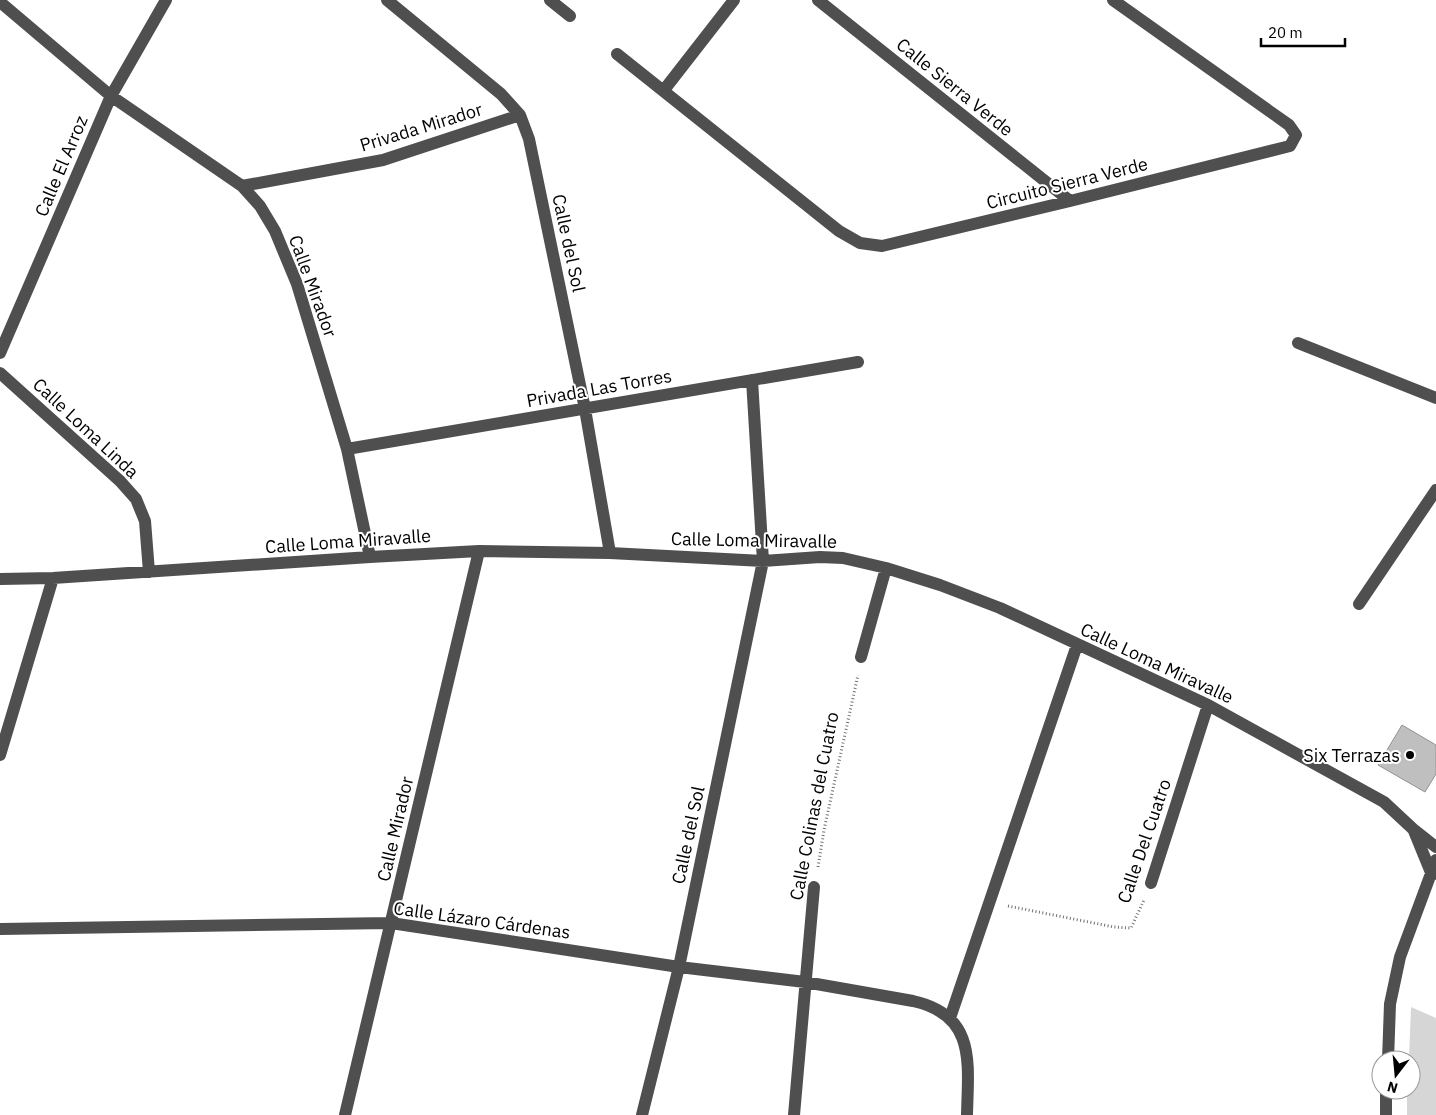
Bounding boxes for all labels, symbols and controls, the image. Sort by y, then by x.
scale bar [1261,15,1345,47]
text: 20 m [1268,23,1303,42]
street label: Calle Sierra Verde [892,33,1018,141]
street label: Privada Mirador [357,97,485,157]
street label: Calle El Arroz [29,112,93,220]
street label: Circuito Sierra Verde [984,152,1150,214]
street label: Calle del Sol [547,192,591,294]
street label: Calle Mirador [284,232,342,341]
street label: Privada Las Torres [525,364,673,412]
street label: Calle Loma Linda [28,373,144,483]
street label: Calle Loma Miravalle [264,524,432,558]
street label: Calle Loma Miravalle [671,527,837,553]
street label: Calle Loma Miravalle [1077,617,1237,709]
street label: Calle Colinas del Cuatro [784,710,844,902]
place label: Six Terrazas [1303,744,1400,767]
marker: Six Terrazas [1404,749,1416,761]
street label: Calle Mirador [372,774,418,884]
street label: Calle Del Cuatro [1112,776,1176,906]
street label: Calle del Sol [666,784,710,886]
street label: Calle Lázaro Cárdenas [392,896,572,944]
north arrow [1371,1050,1421,1100]
text: N [1385,1077,1400,1098]

